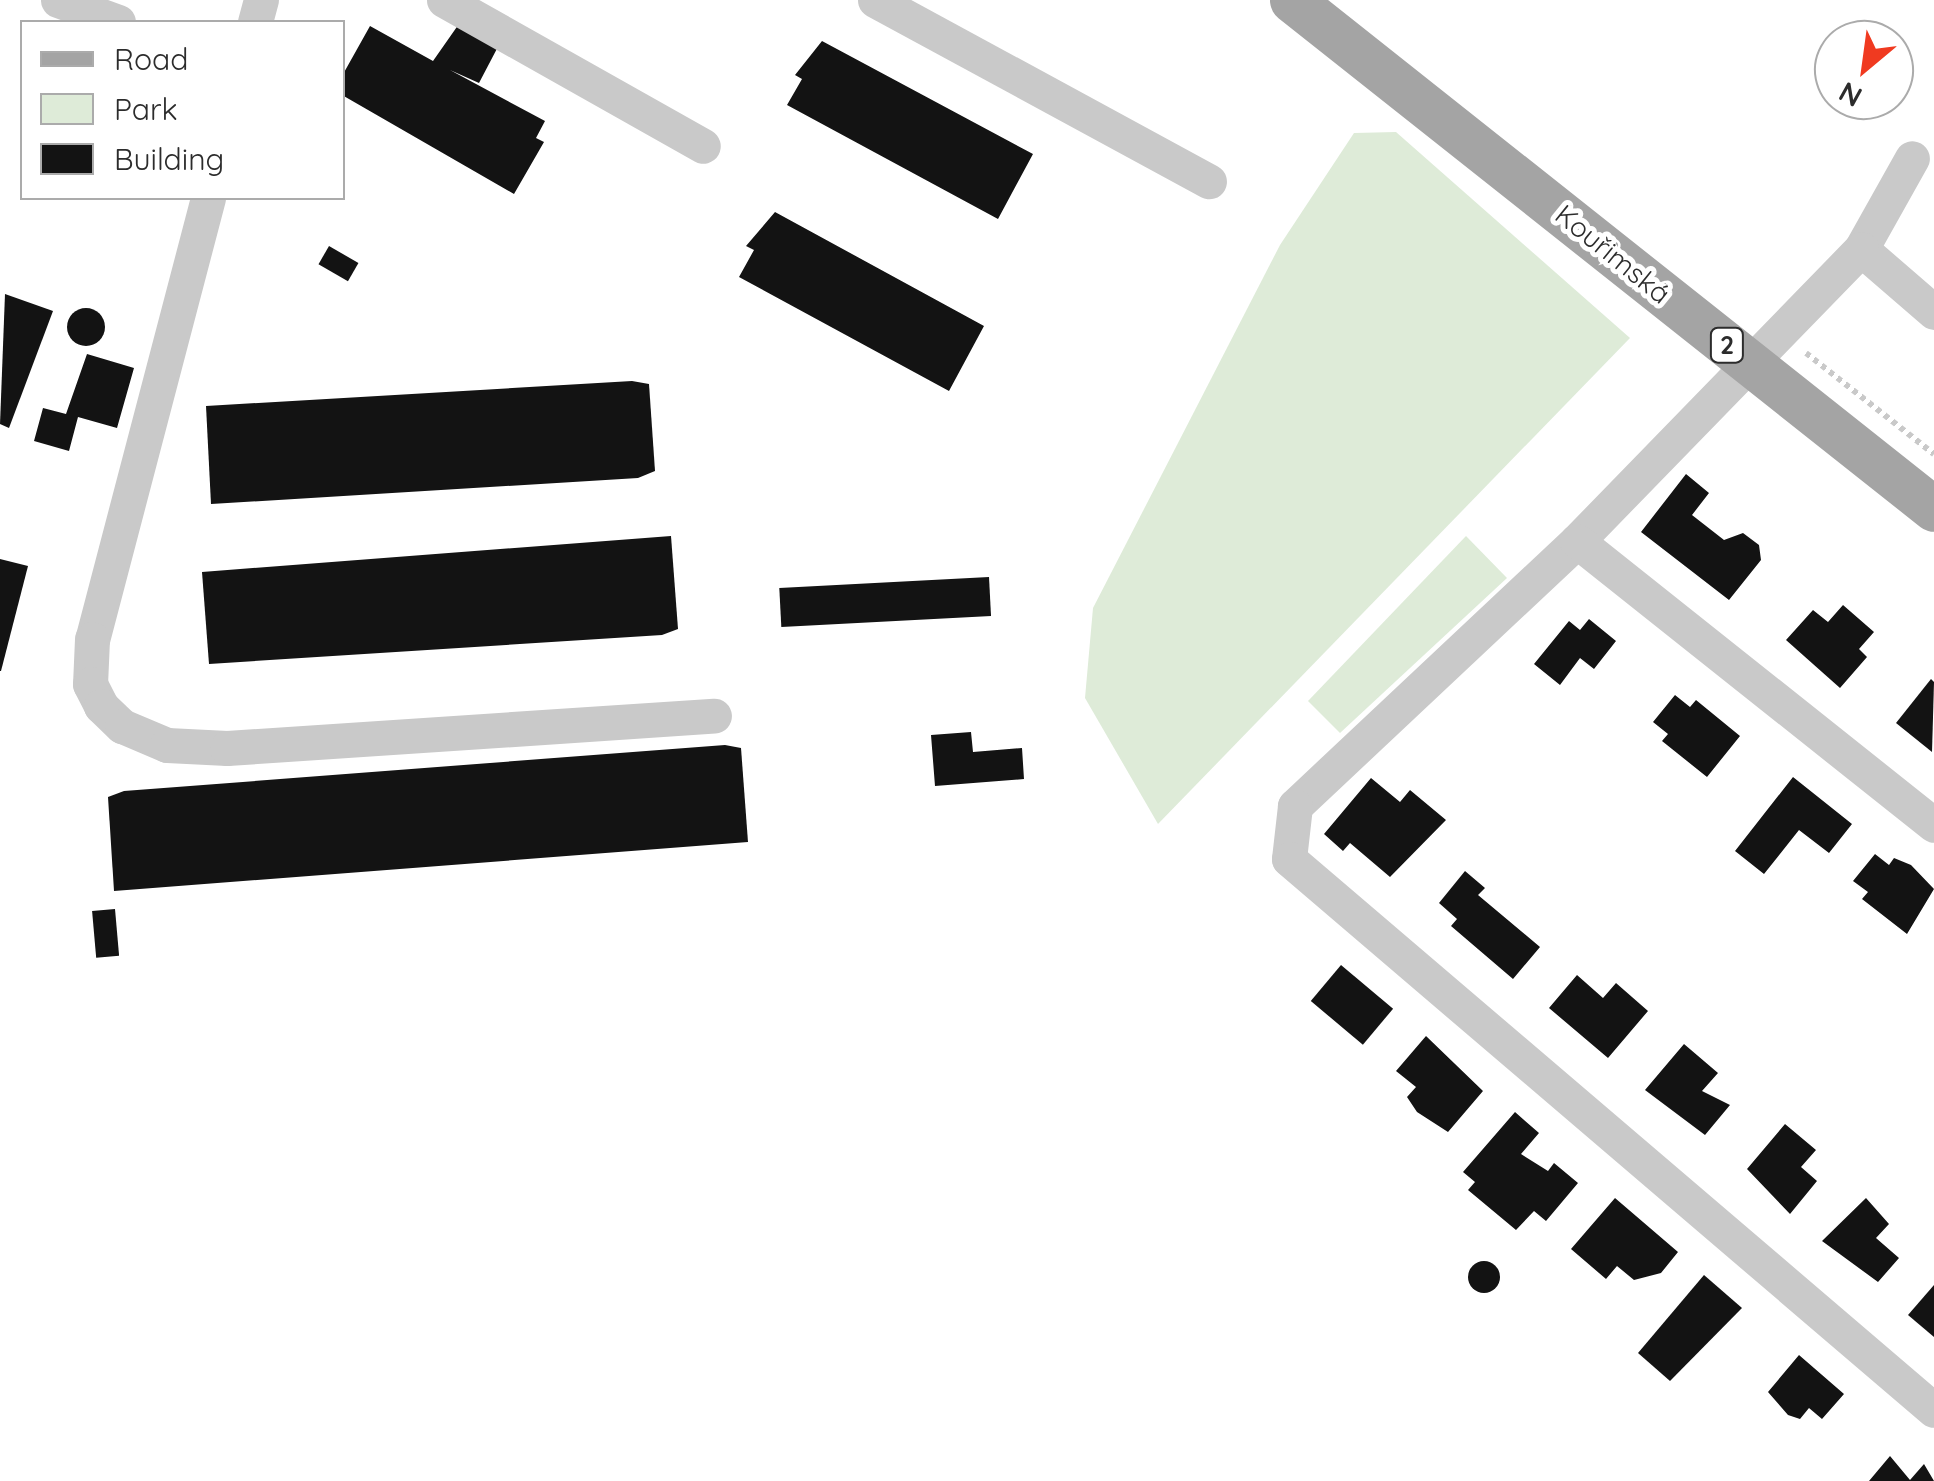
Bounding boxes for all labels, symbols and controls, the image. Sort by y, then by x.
legend [20,20,345,200]
north arrow [1814,20,1914,120]
text: Road [114,40,188,78]
text: N [1833,75,1868,115]
text: Park [114,90,178,128]
text: Building [114,140,224,178]
street label: Kouřimská [1549,197,1677,311]
road number: 2 [1710,325,1744,365]

